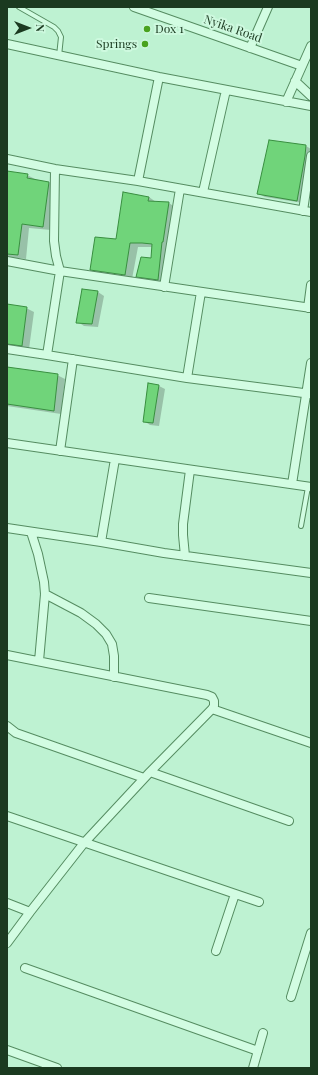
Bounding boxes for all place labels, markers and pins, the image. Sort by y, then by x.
place label: Dox 1 [155,22,184,36]
marker: Dox 1 [142,24,152,34]
place label: Springs [96,37,137,51]
marker: Springs [140,39,150,49]

